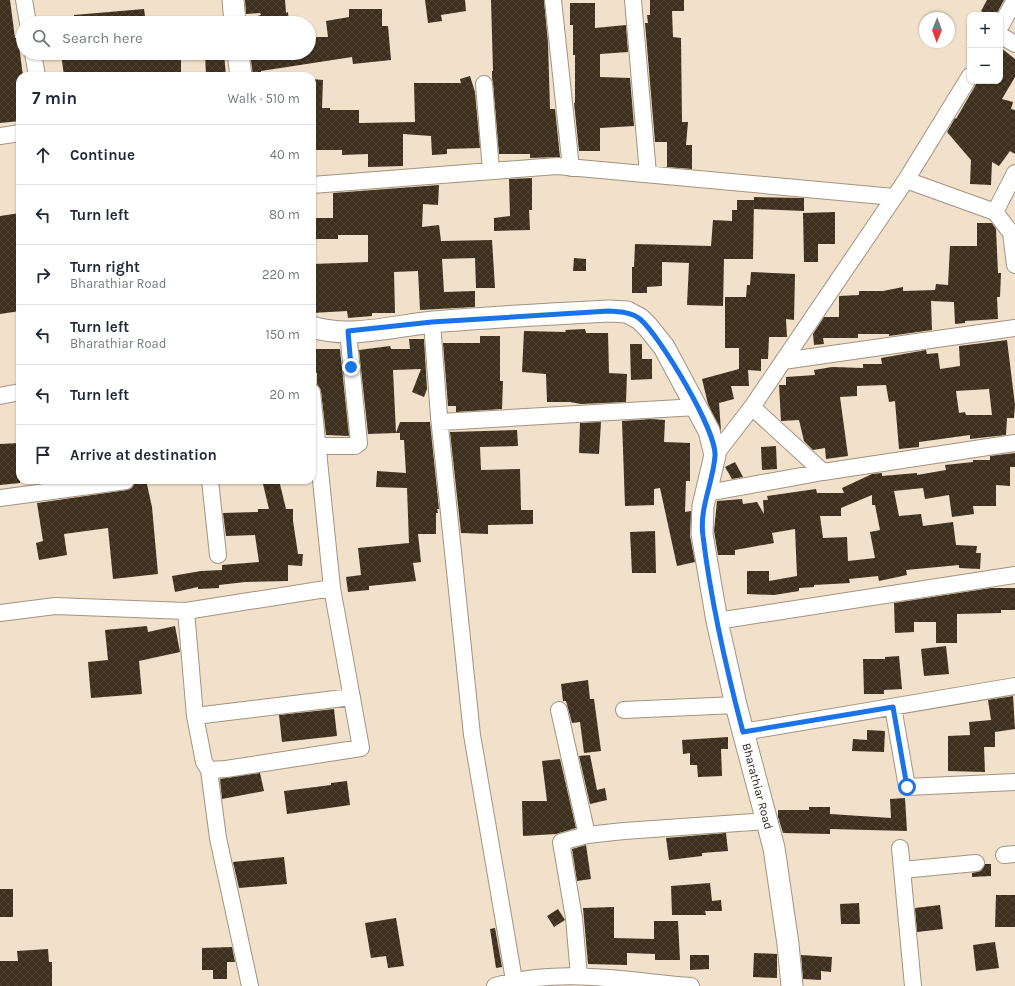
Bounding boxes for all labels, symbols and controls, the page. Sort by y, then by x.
north arrow [919,12,955,48]
map controls [967,12,1003,84]
button: + [967,12,1003,48]
search box [16,16,316,60]
icon: search [30,27,52,49]
text: Search here [62,29,143,47]
button: − [967,48,1003,84]
text: 7 min [32,88,77,108]
text: Walk · 510 m [228,91,300,106]
icon: ahead [32,144,54,166]
text: Continue [70,146,135,164]
text: 40 m [270,147,300,162]
icon: left [32,204,54,226]
text: Turn left [70,206,129,224]
text: 80 m [269,207,300,222]
text: Turn right [70,258,140,276]
icon: right [32,264,54,286]
text: 220 m [262,267,300,282]
text: Bharathiar Road [70,276,166,291]
text: Turn left [70,318,129,336]
icon: left [32,324,54,346]
text: 150 m [265,327,300,342]
text: Bharathiar Road [70,336,166,351]
route end [342,358,360,376]
icon: left [32,384,54,406]
text: Turn left [70,386,129,404]
text: 20 m [270,387,300,402]
icon: arrive [32,444,54,466]
text: Arrive at destination [70,446,217,464]
street label: Bharathiar Road [739,741,776,831]
route start [898,778,916,796]

